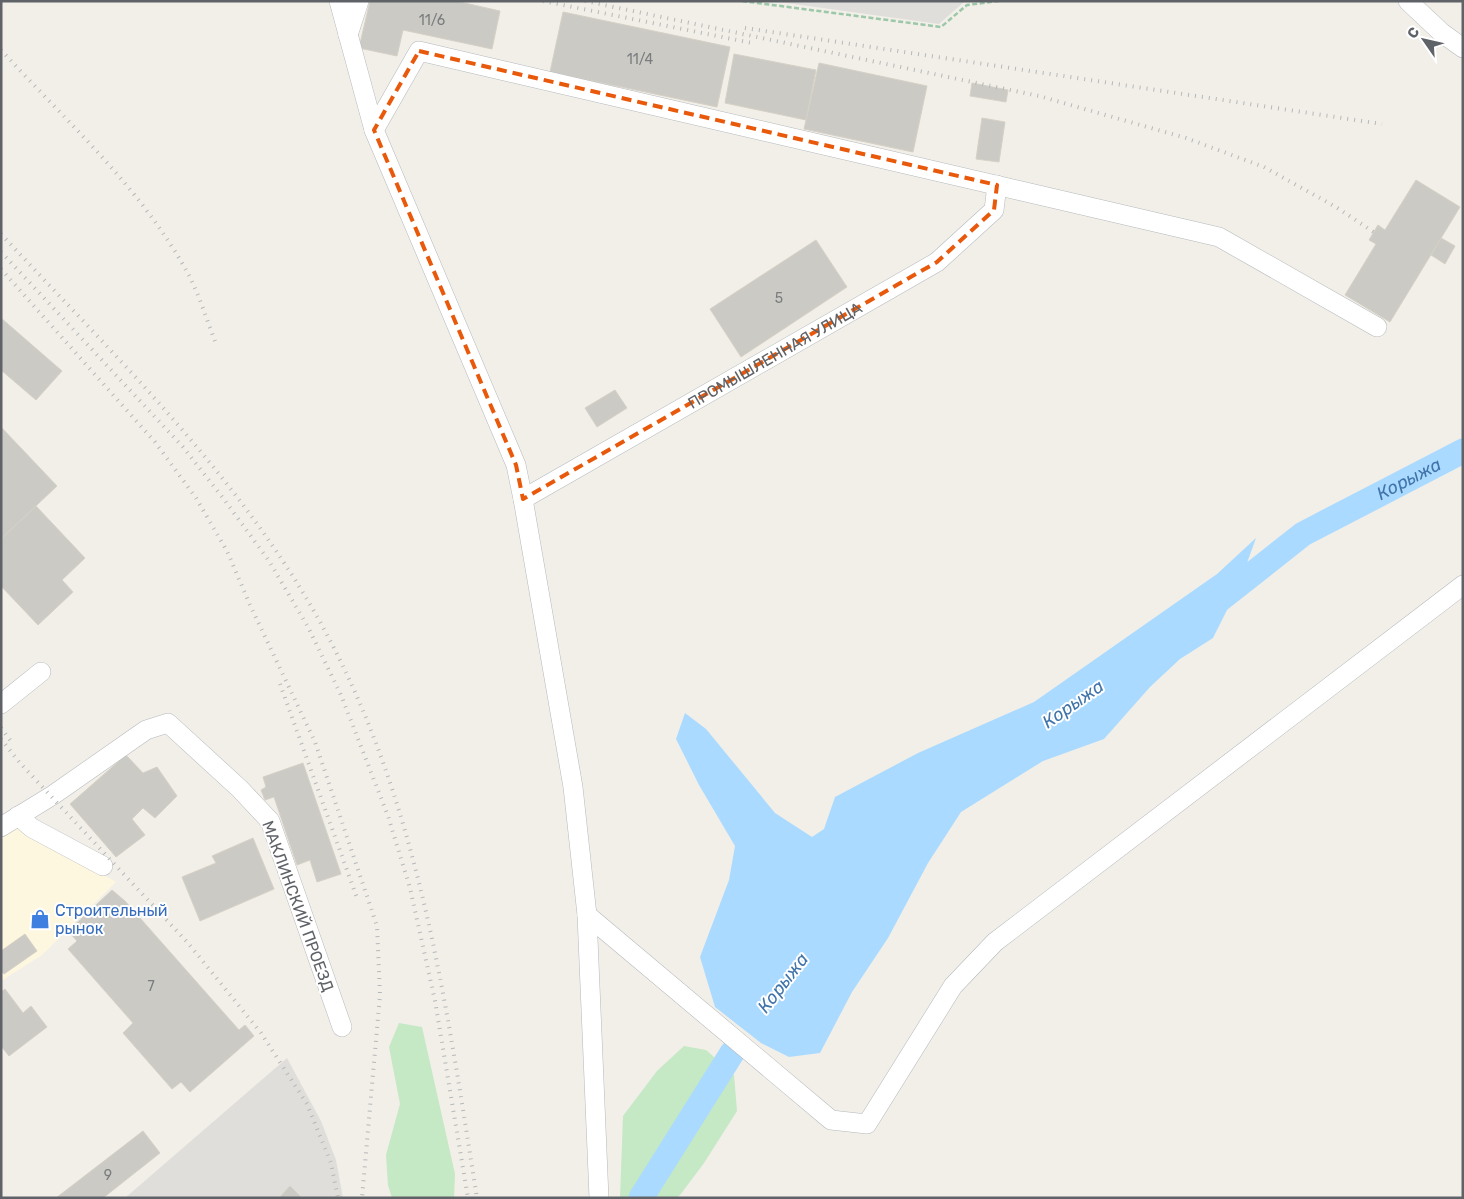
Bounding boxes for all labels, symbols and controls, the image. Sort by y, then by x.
house number: 11/6 [419,12,445,29]
north arrow [1399,15,1449,65]
text: С [1404,24,1424,42]
house number: 11/4 [627,51,654,68]
house number: 5 [775,290,783,307]
street label: ПРОМЫШЛЕННАЯ УЛИЦА [684,298,865,412]
water label: Корыжа [1373,453,1445,505]
water label: Корыжа [1038,675,1108,733]
street label: МАКЛИНСКИЙ ПРОЕЗД [258,818,338,994]
place label: Строительный рынок [55,901,168,938]
shop icon: Строительный рынок [29,908,51,930]
water label: Корыжа [753,948,813,1017]
house number: 7 [147,978,155,995]
house number: 9 [104,1167,112,1184]

